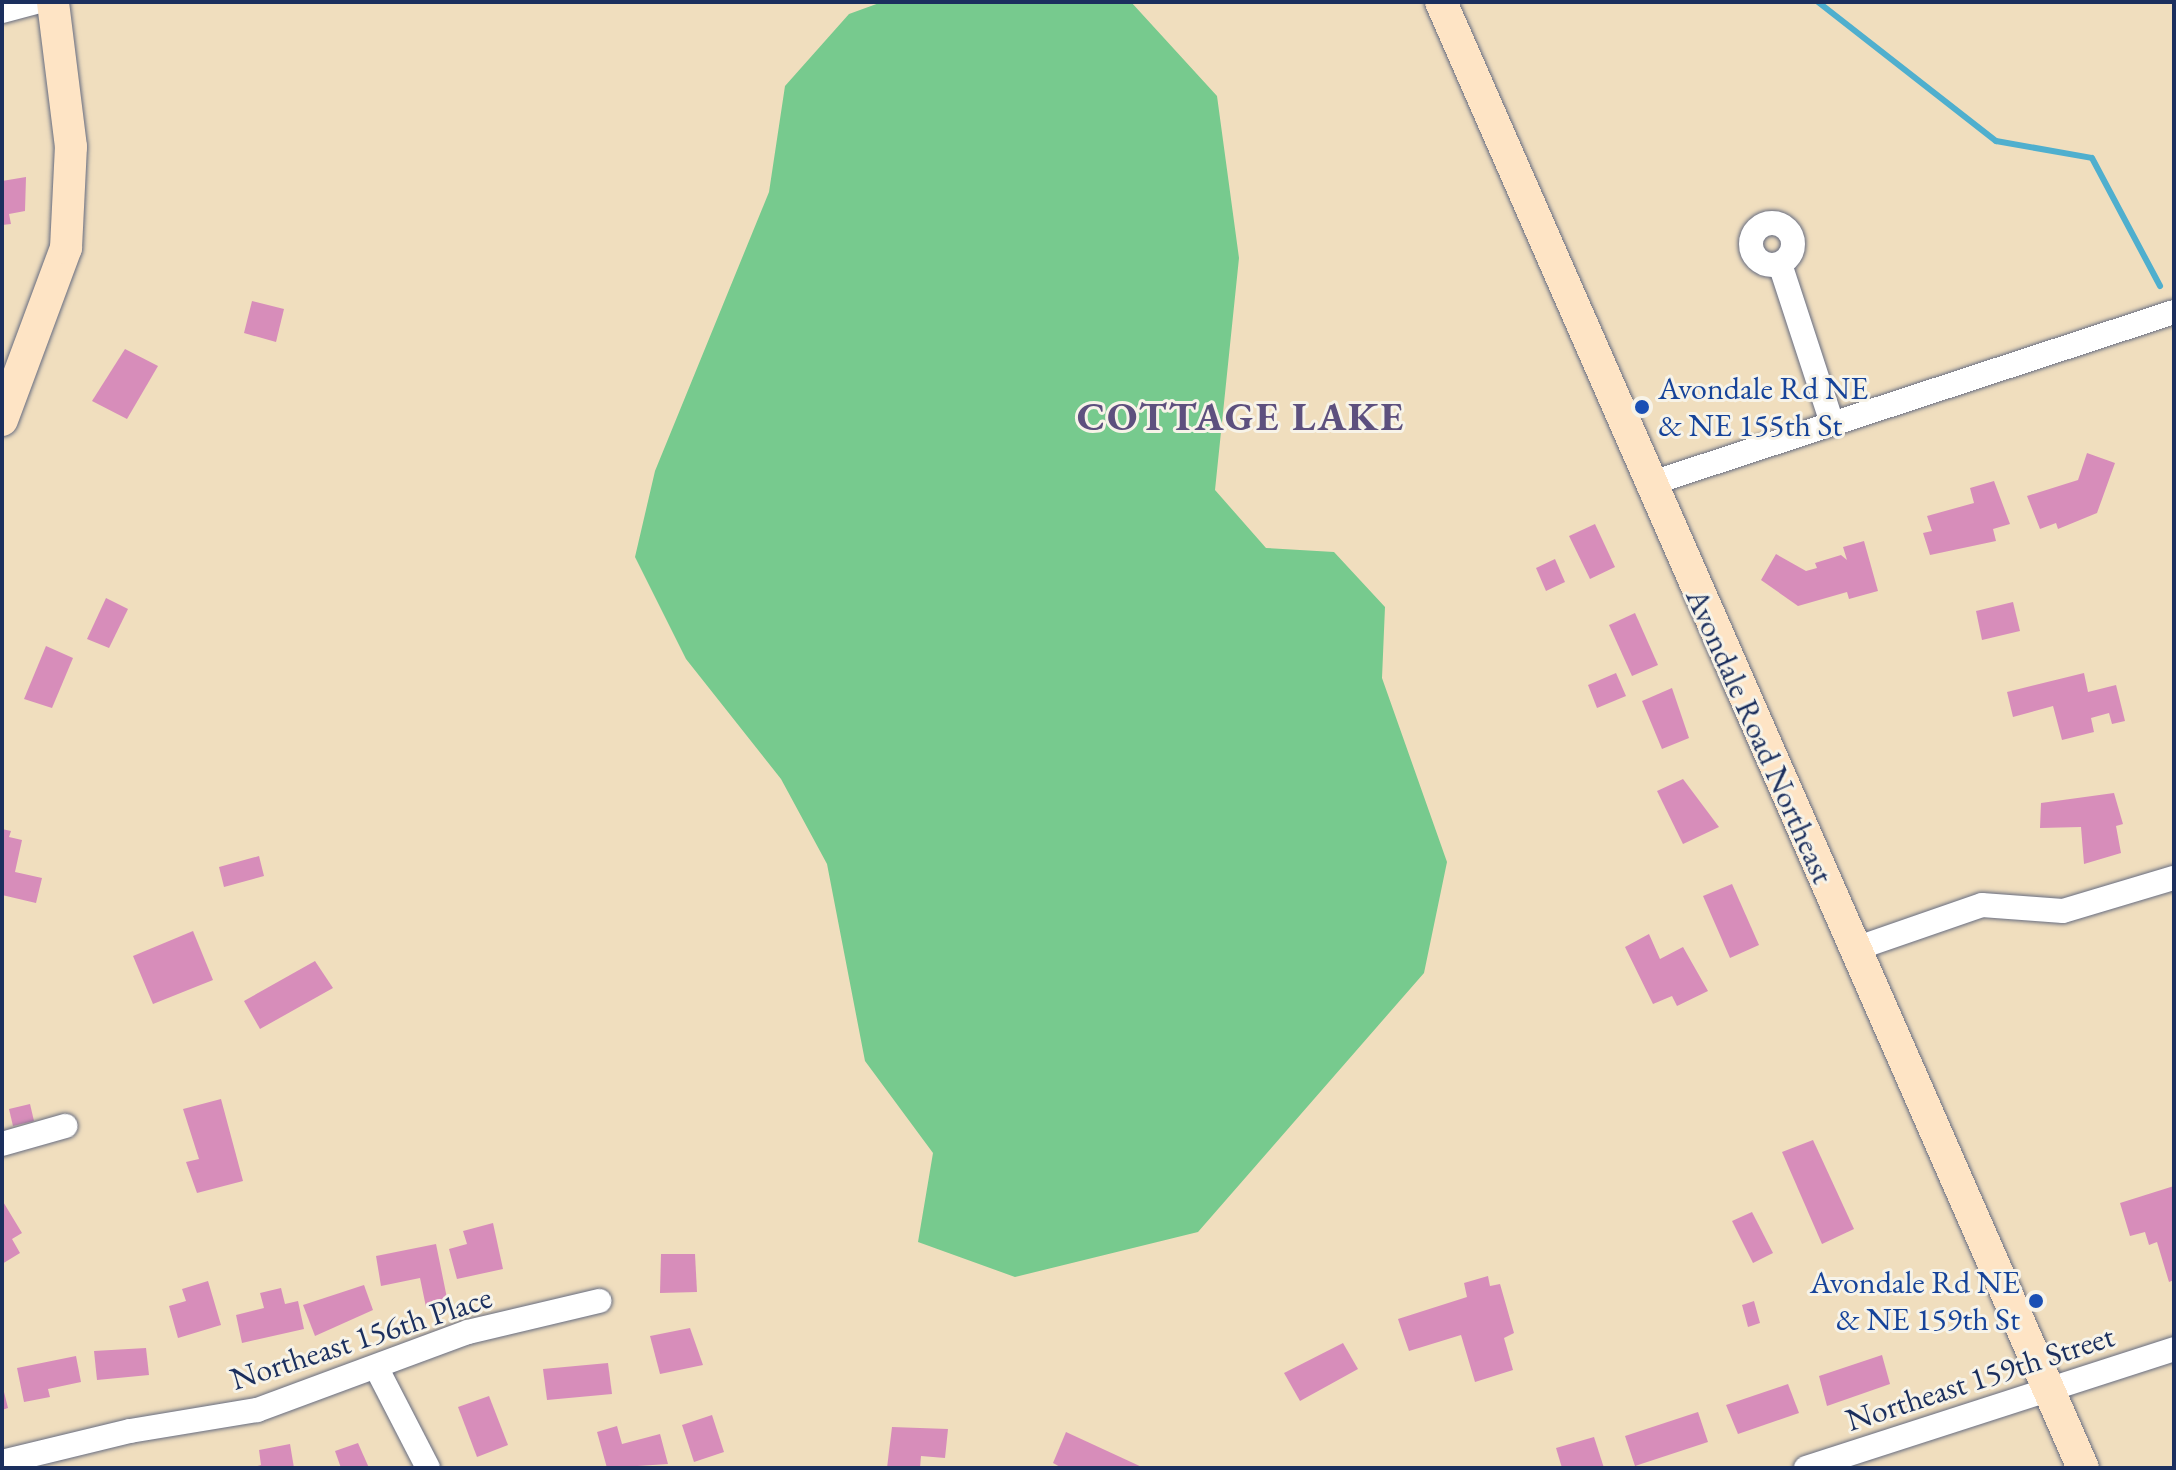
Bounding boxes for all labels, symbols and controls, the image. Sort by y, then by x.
place label: Avondale Rd NE & NE 155th St [1658,370,1868,445]
district label: COTTAGE LAKE [1077,392,1405,440]
marker: Avondale Rd NE & NE 155th St [1633,398,1651,416]
street label: Avondale Road Northeast [1678,583,1842,889]
place label: Avondale Rd NE & NE 159th St [1810,1264,2020,1339]
street label: Northeast 156th Place [226,1278,496,1398]
marker: Avondale Rd NE & NE 159th St [2027,1292,2045,1310]
street label: Northeast 159th Street [1841,1317,2119,1439]

